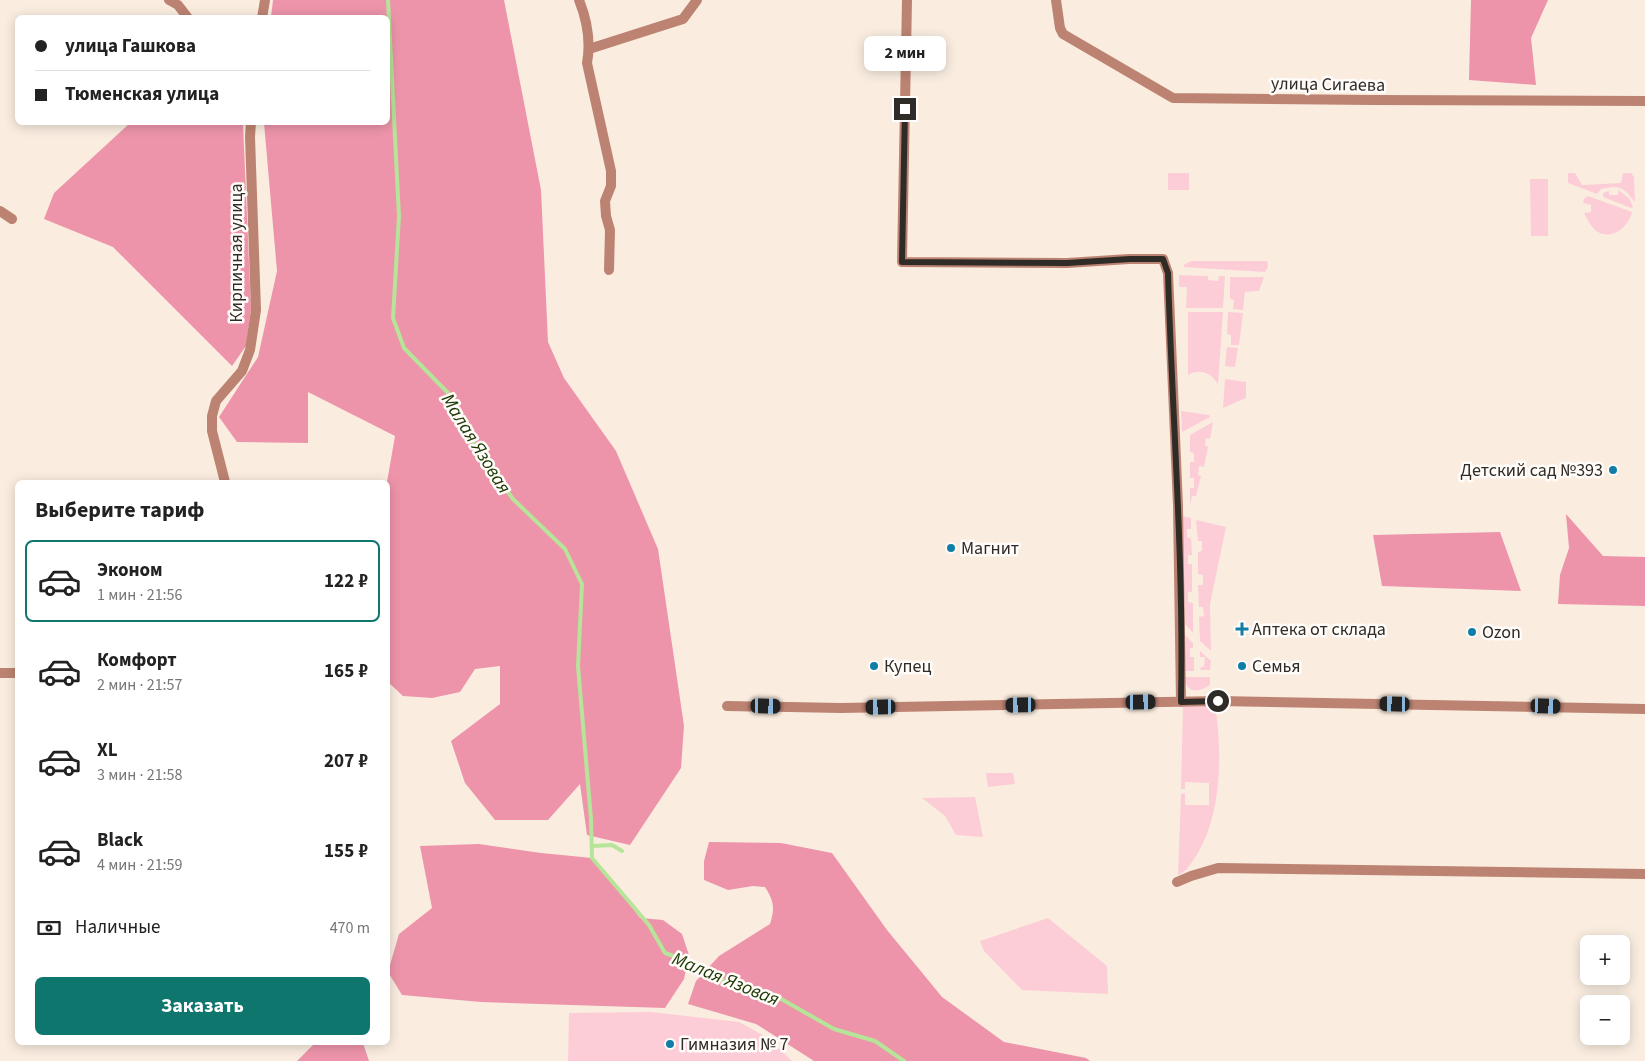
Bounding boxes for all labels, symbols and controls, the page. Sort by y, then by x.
text: улица Гашкова [65,33,196,60]
callout: 2 мин [864,36,946,72]
text: 2 мин [885,42,925,64]
street label: улица Сигаева [1271,71,1385,98]
text: Тюменская улица [65,81,219,108]
route end [894,98,916,120]
street label: Кирпичная улица [224,183,249,323]
water label: Малая Язовая [434,389,517,499]
place label: Детский сад №393 [1460,458,1603,483]
marker: Детский сад №393 [1607,464,1619,476]
text: Выберите тариф [35,494,205,526]
place label: Магнит [961,536,1019,561]
marker: Магнит [945,542,957,554]
text: Эконом [97,557,163,584]
icon: car [37,559,82,604]
text: 122 ₽ [324,568,368,595]
text: 1 мин · 21:56 [97,584,183,606]
place label: Аптека от склада [1252,617,1386,642]
place label: Ozon [1482,620,1521,645]
marker: Аптека от склада [1236,623,1248,635]
marker: Ozon [1466,626,1478,638]
text: Комфорт [97,647,177,674]
icon: car [37,649,82,694]
place label: Купец [884,654,931,679]
place label: Семья [1252,654,1301,679]
text: 165 ₽ [324,658,368,685]
marker: Купец [868,660,880,672]
marker: Семья [1236,660,1248,672]
text: 2 мин · 21:57 [97,674,183,696]
route start [1207,690,1229,712]
car [1125,694,1156,710]
car [1379,696,1410,712]
car [1005,697,1036,713]
car [750,698,781,714]
car [1530,698,1561,714]
car [865,699,896,715]
text: XL [97,737,118,764]
icon: car [37,739,82,784]
text: 207 ₽ [324,748,368,775]
text: 3 мин · 21:58 [97,764,183,786]
text: Black [97,827,143,854]
icon: car [37,829,82,874]
text: 155 ₽ [324,838,368,865]
text: 4 мин · 21:59 [97,854,183,876]
icon: cash [35,914,63,942]
text: Наличные [75,914,160,941]
text: 470 m [330,917,370,939]
map controls [1580,935,1630,1045]
button: + [1580,935,1630,985]
water label: Малая Язовая [668,946,783,1013]
button: Заказать [35,977,370,1035]
button: − [1580,995,1630,1045]
place label: Гимназия № 7 [680,1032,789,1057]
marker: Гимназия № 7 [664,1038,676,1050]

